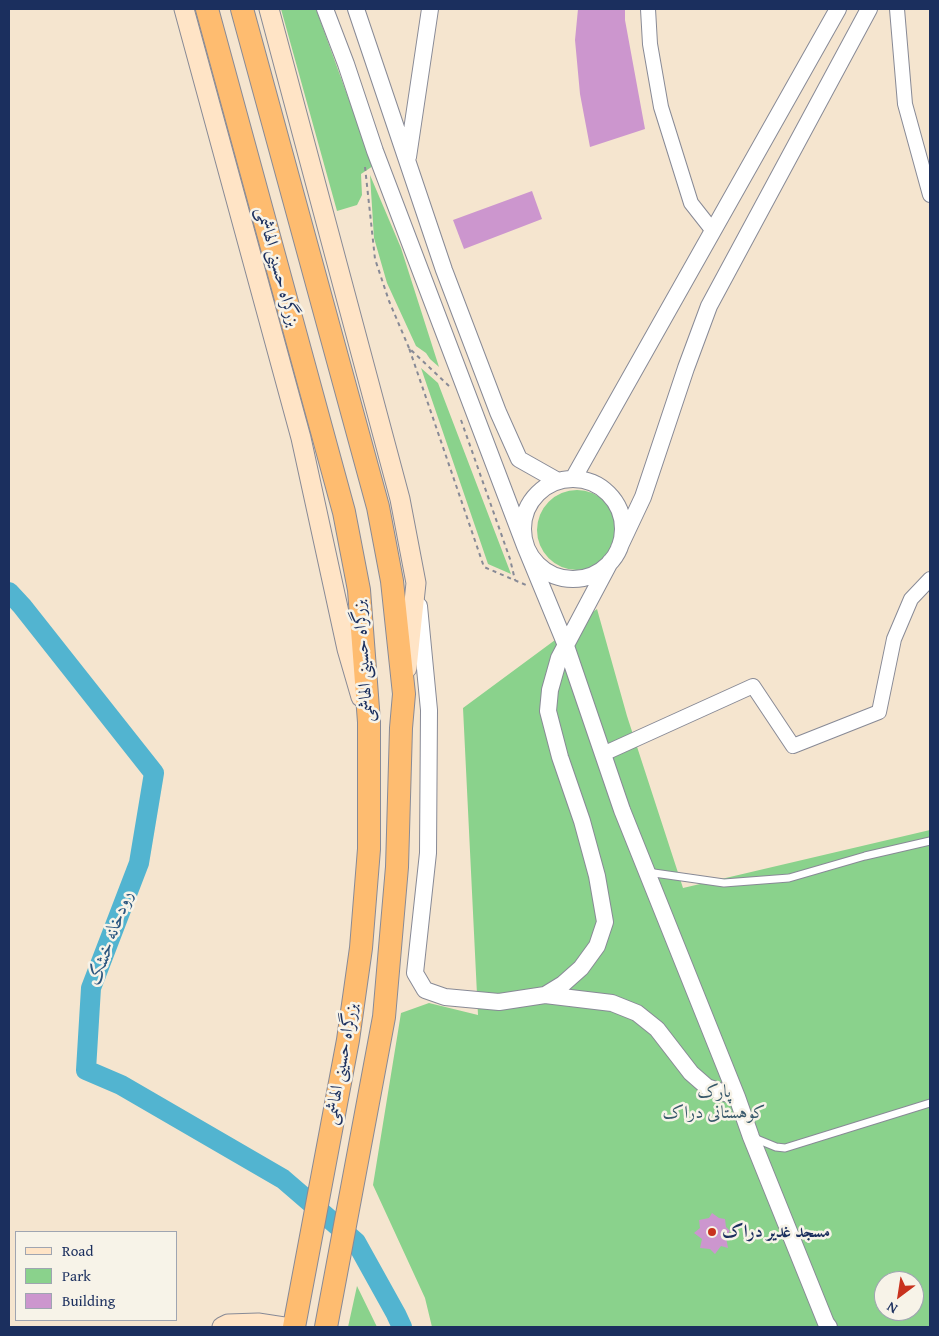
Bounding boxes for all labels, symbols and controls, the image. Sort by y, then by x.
street label: بزرگراه حسینی الهاشمی [251,205,303,329]
street label: بزرگراه حسینی الهاشمی [349,599,379,723]
water label: رودخانه خشک [83,888,139,988]
street label: بزرگراه حسینی الهاشمی [321,1002,363,1126]
park label: پارک کوهستانی دراک [663,1081,765,1124]
place label: مسجد غدیر دراک [722,1221,830,1243]
marker: مسجد غدیر دراک [706,1226,718,1238]
legend [15,1231,178,1321]
text: Road [62,1240,93,1261]
text: Park [62,1265,91,1286]
north arrow [874,1271,924,1321]
text: Building [62,1290,115,1311]
text: N [883,1297,901,1319]

